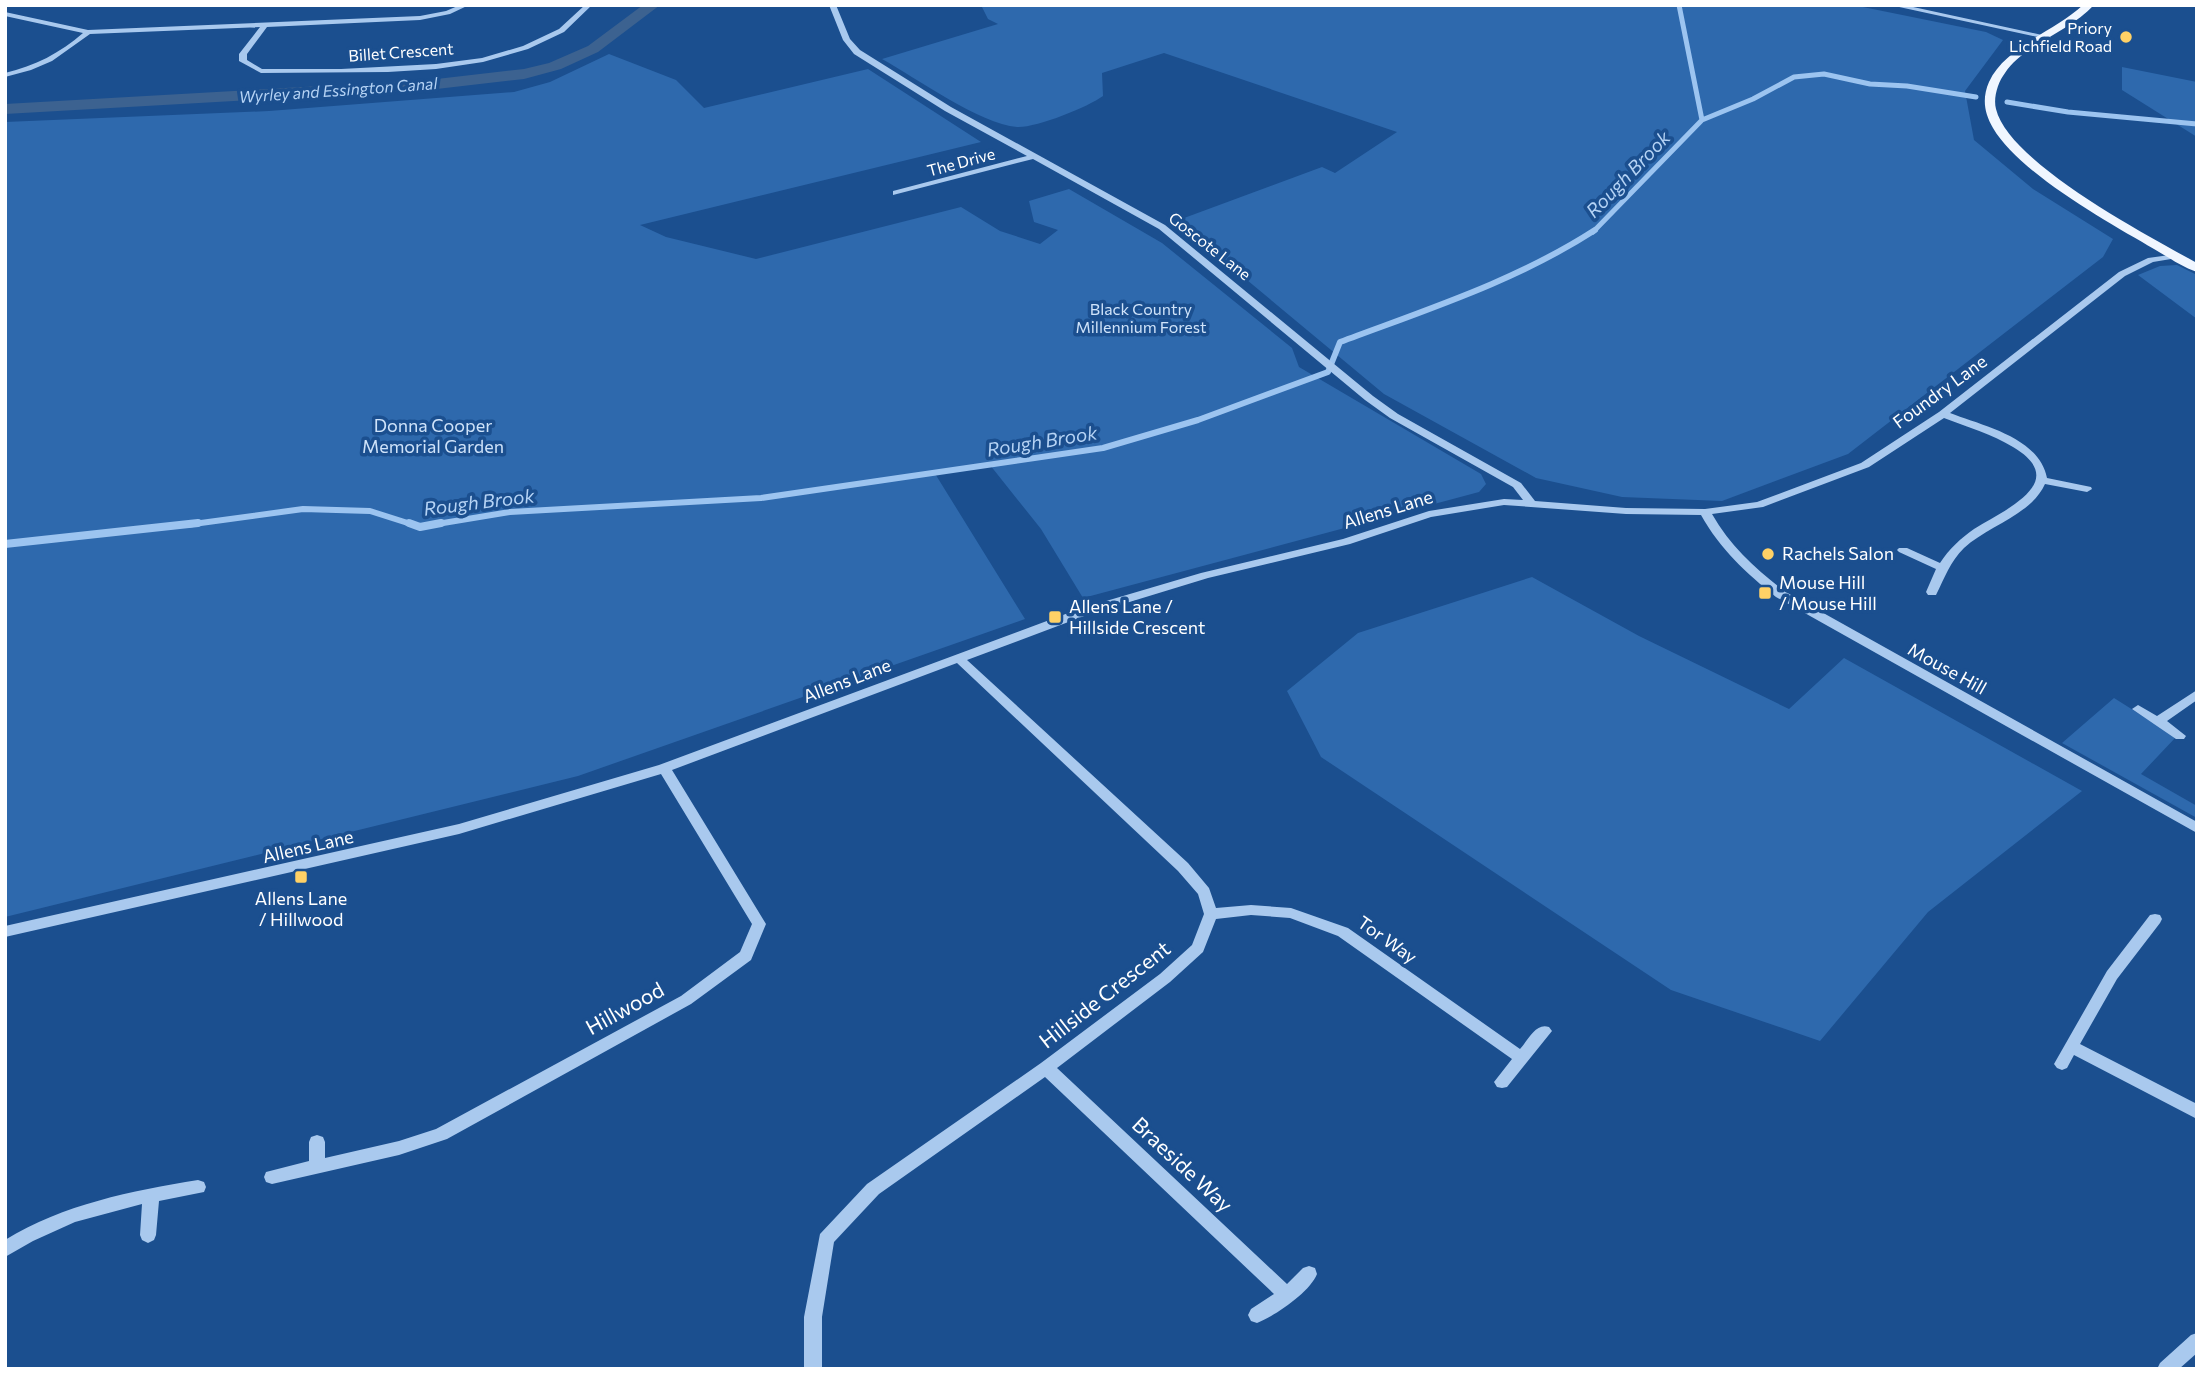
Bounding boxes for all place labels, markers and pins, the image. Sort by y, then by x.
place label: Priory Lichfield Road [2009,18,2112,55]
marker: Priory Lichfield Road [2118,29,2134,45]
place label: Rachels Salon [1782,542,1894,564]
marker: Rachels Salon [1760,546,1776,562]
place label: Mouse Hill / Mouse Hill [1779,571,1877,614]
marker: Mouse Hill / Mouse Hill [1757,585,1773,601]
place label: Allens Lane / Hillside Crescent [1069,595,1205,638]
marker: Allens Lane / Hillside Crescent [1047,609,1063,625]
marker: Allens Lane / Hillwood [293,869,309,885]
place label: Allens Lane / Hillwood [255,887,347,930]

